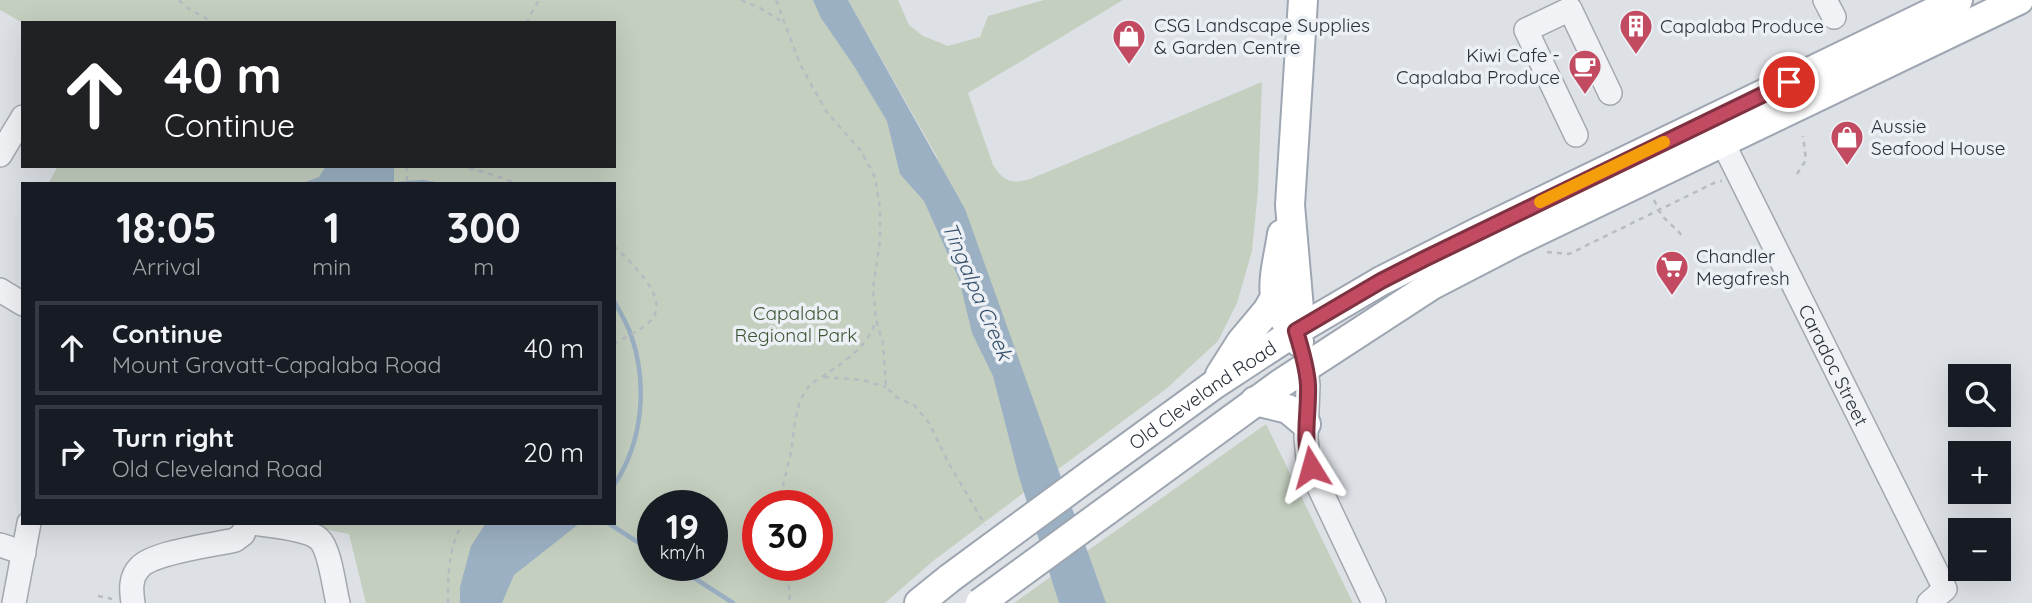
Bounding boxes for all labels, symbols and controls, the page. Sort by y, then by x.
building icon: Capalaba Produce [1617,7,1655,56]
place label: CSG Landscape Supplies & Garden Centre [1154,13,1370,59]
place label: Capalaba Produce [1660,14,1824,38]
shop icon: CSG Landscape Supplies & Garden Centre [1110,17,1148,66]
place label: Kiwi Cafe - Capalaba Produce [1396,43,1560,89]
text: 40 m [164,44,282,105]
cafe icon: Kiwi Cafe - Capalaba Produce [1566,47,1604,96]
icon: ahead [49,49,140,140]
pin [1759,52,1819,112]
icon: arrive [1770,63,1808,101]
text: Continue [164,105,295,145]
place label: Aussie Seafood House [1871,114,2005,160]
shop icon: Aussie Seafood House [1828,118,1866,167]
text: 18:05 [116,201,217,254]
text: 1 [324,201,340,254]
text: 300 [447,201,521,254]
water label: Tingalpa Creek [937,218,1019,366]
place label: Chandler Megafresh [1696,244,1790,290]
supermarket icon: Chandler Megafresh [1653,248,1691,297]
text: Arrival [132,252,201,281]
text: min [312,252,351,281]
text: m [473,252,494,281]
street label: Caradoc Street [1793,300,1874,430]
park label: Capalaba Regional Park [735,301,857,347]
text: Continue [112,317,223,350]
icon: ahead [53,329,91,367]
text: 40 m [524,332,584,365]
street label: Old Cleveland Road [1124,335,1281,455]
text: Mount Gravatt-Capalaba Road [112,350,442,379]
map controls [1948,364,2011,581]
button: search [1948,364,2011,427]
text: Turn right [112,421,234,454]
position arrow [1274,430,1348,504]
icon: right [53,433,91,471]
text: 20 m [523,436,584,469]
button: + [1948,441,2011,504]
text: Old Cleveland Road [112,454,323,483]
speed limit sign: 30 [742,490,833,581]
text: 19 [666,504,699,548]
button: − [1948,518,2011,581]
text: km/h [660,541,705,564]

